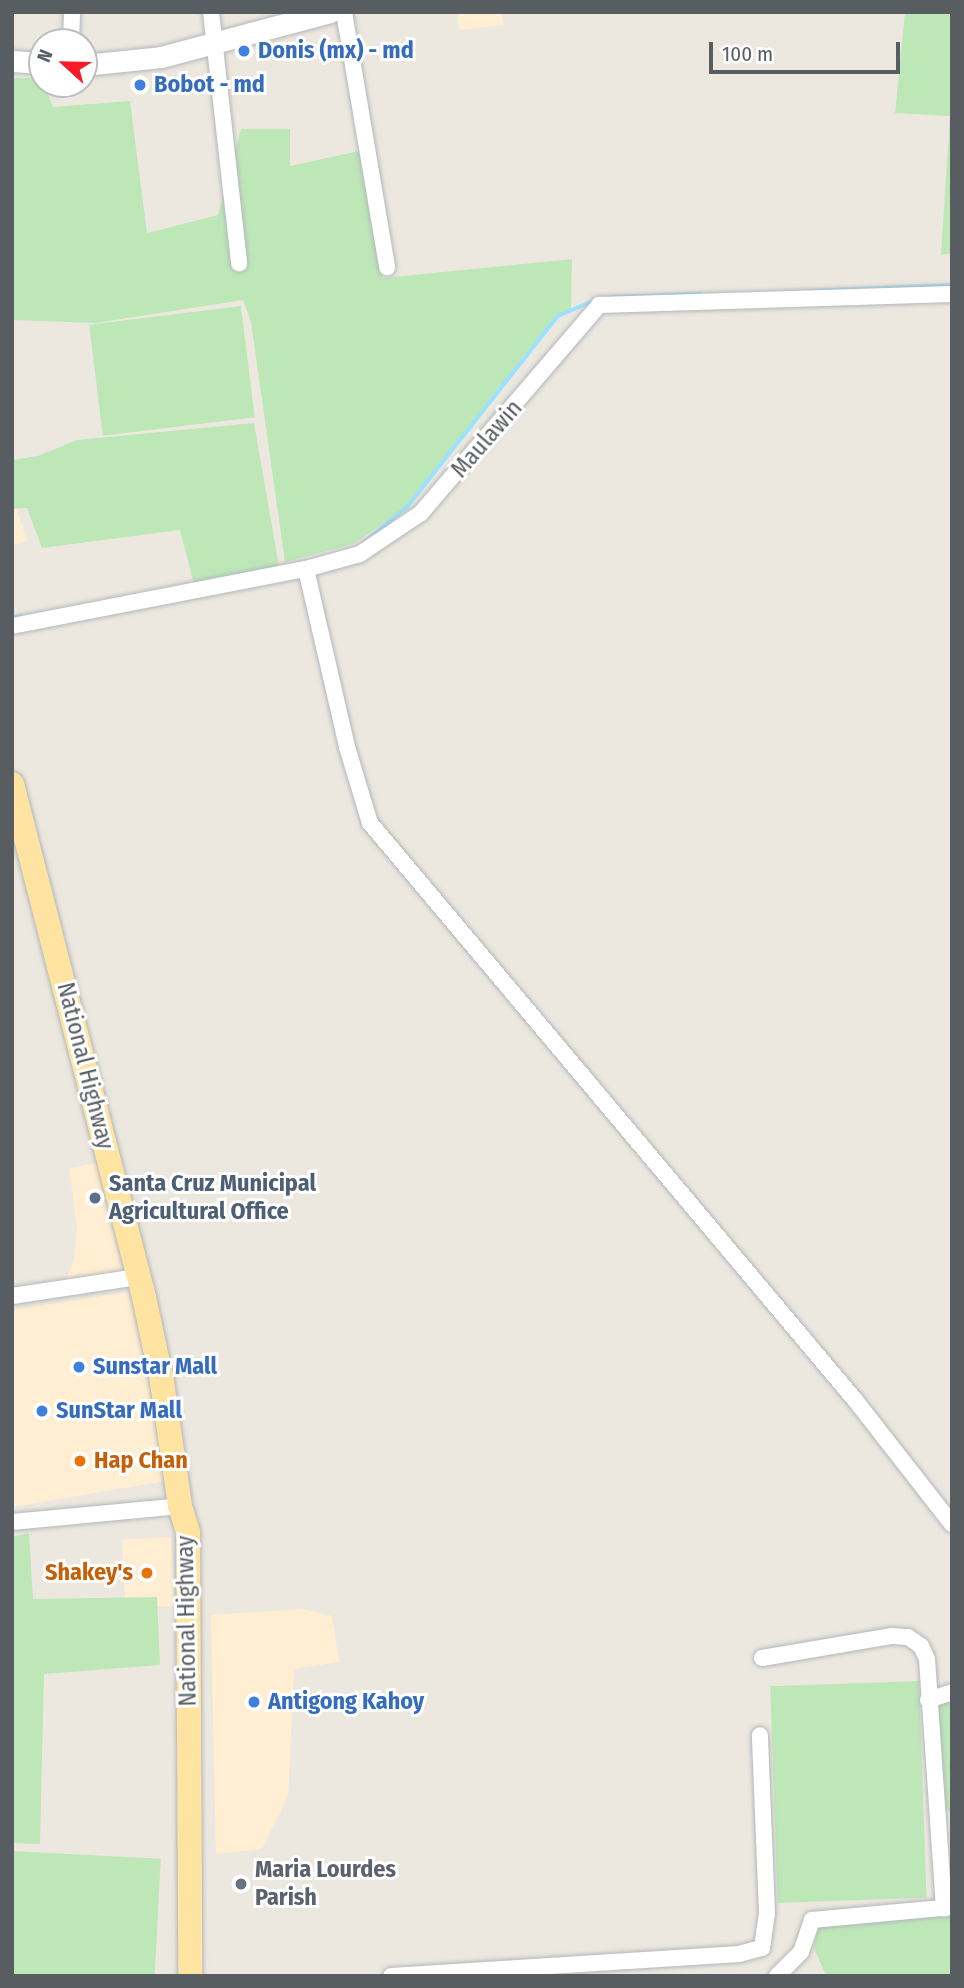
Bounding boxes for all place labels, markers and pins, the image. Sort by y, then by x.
place label: Donis (mx) - md [258,37,414,65]
marker: Donis (mx) - md [236,43,252,59]
place label: Bobot - md [154,71,265,99]
marker: Bobot - md [132,77,148,93]
place label: Santa Cruz Municipal Agricultural Office [109,1170,316,1226]
marker: Santa Cruz Municipal Agricultural Office [87,1190,103,1206]
place label: Sunstar Mall [93,1353,217,1381]
marker: Sunstar Mall [71,1359,87,1375]
place label: SunStar Mall [56,1397,182,1425]
marker: SunStar Mall [34,1403,50,1419]
place label: Hap Chan [94,1447,188,1475]
marker: Hap Chan [72,1453,88,1469]
place label: Shakey's [45,1559,133,1587]
marker: Shakey's [139,1565,155,1581]
place label: Antigong Kahoy [268,1688,424,1716]
marker: Antigong Kahoy [246,1694,262,1710]
place label: Maria Lourdes Parish [255,1856,396,1912]
marker: Maria Lourdes Parish [233,1876,249,1892]

